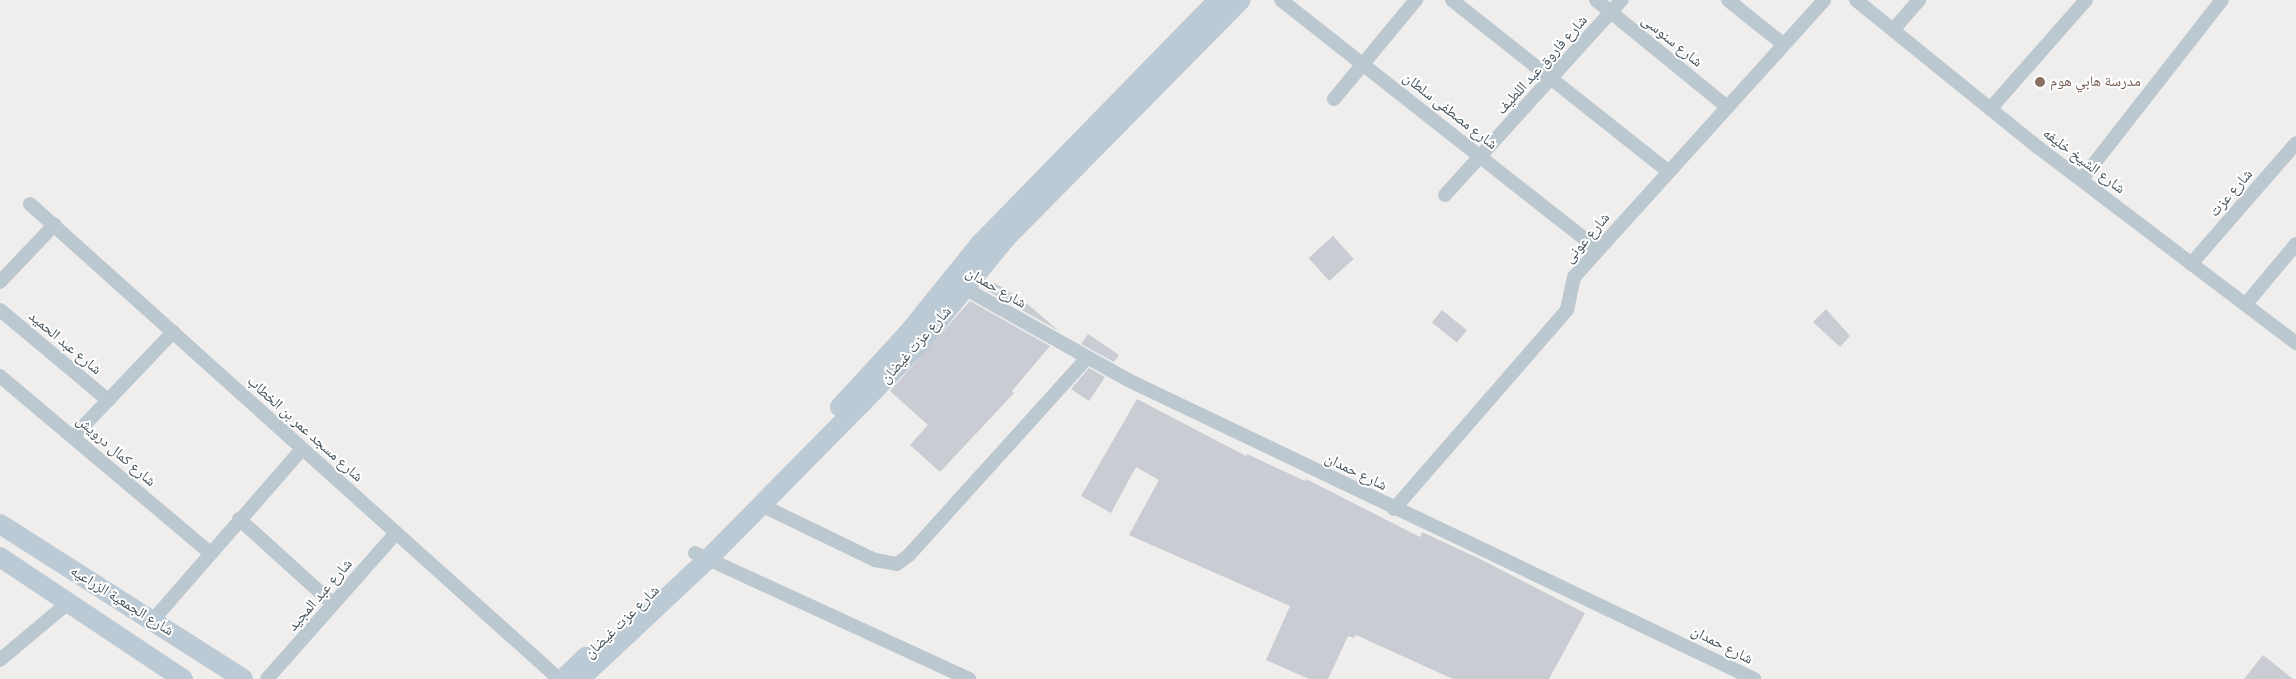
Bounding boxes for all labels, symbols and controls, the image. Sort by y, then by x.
street label: شارع سنوسى [1638,11,1706,71]
street label: شارع فاروق عبد اللطيف [1493,12,1591,118]
street label: شارع مصطفى سلطان [1399,69,1501,153]
place label: مدرسة هابي هوم [2050,73,2141,91]
marker: مدرسة هابي هوم [2034,76,2046,88]
street label: شارع الشيخ خليفه [2039,124,2129,198]
street label: شارع عزت [2206,166,2256,220]
street label: شارع عونى [1560,209,1614,267]
street label: شارع حمدان [962,263,1030,313]
street label: شارع عزت غيضان [877,303,955,387]
street label: شارع عبد الحميد [25,307,105,379]
street label: شارع مسجد عمر بن الخطاب [243,372,367,486]
street label: شارع كمال درويش [72,412,160,490]
street label: شارع حمدان [1322,449,1390,495]
street label: شارع عبد المجيد [284,555,356,635]
street label: شارع الجمعية الزراعيه [67,562,177,640]
street label: شارع عزت غيضان [581,582,663,662]
street label: شارع حمدان [1688,622,1756,668]

